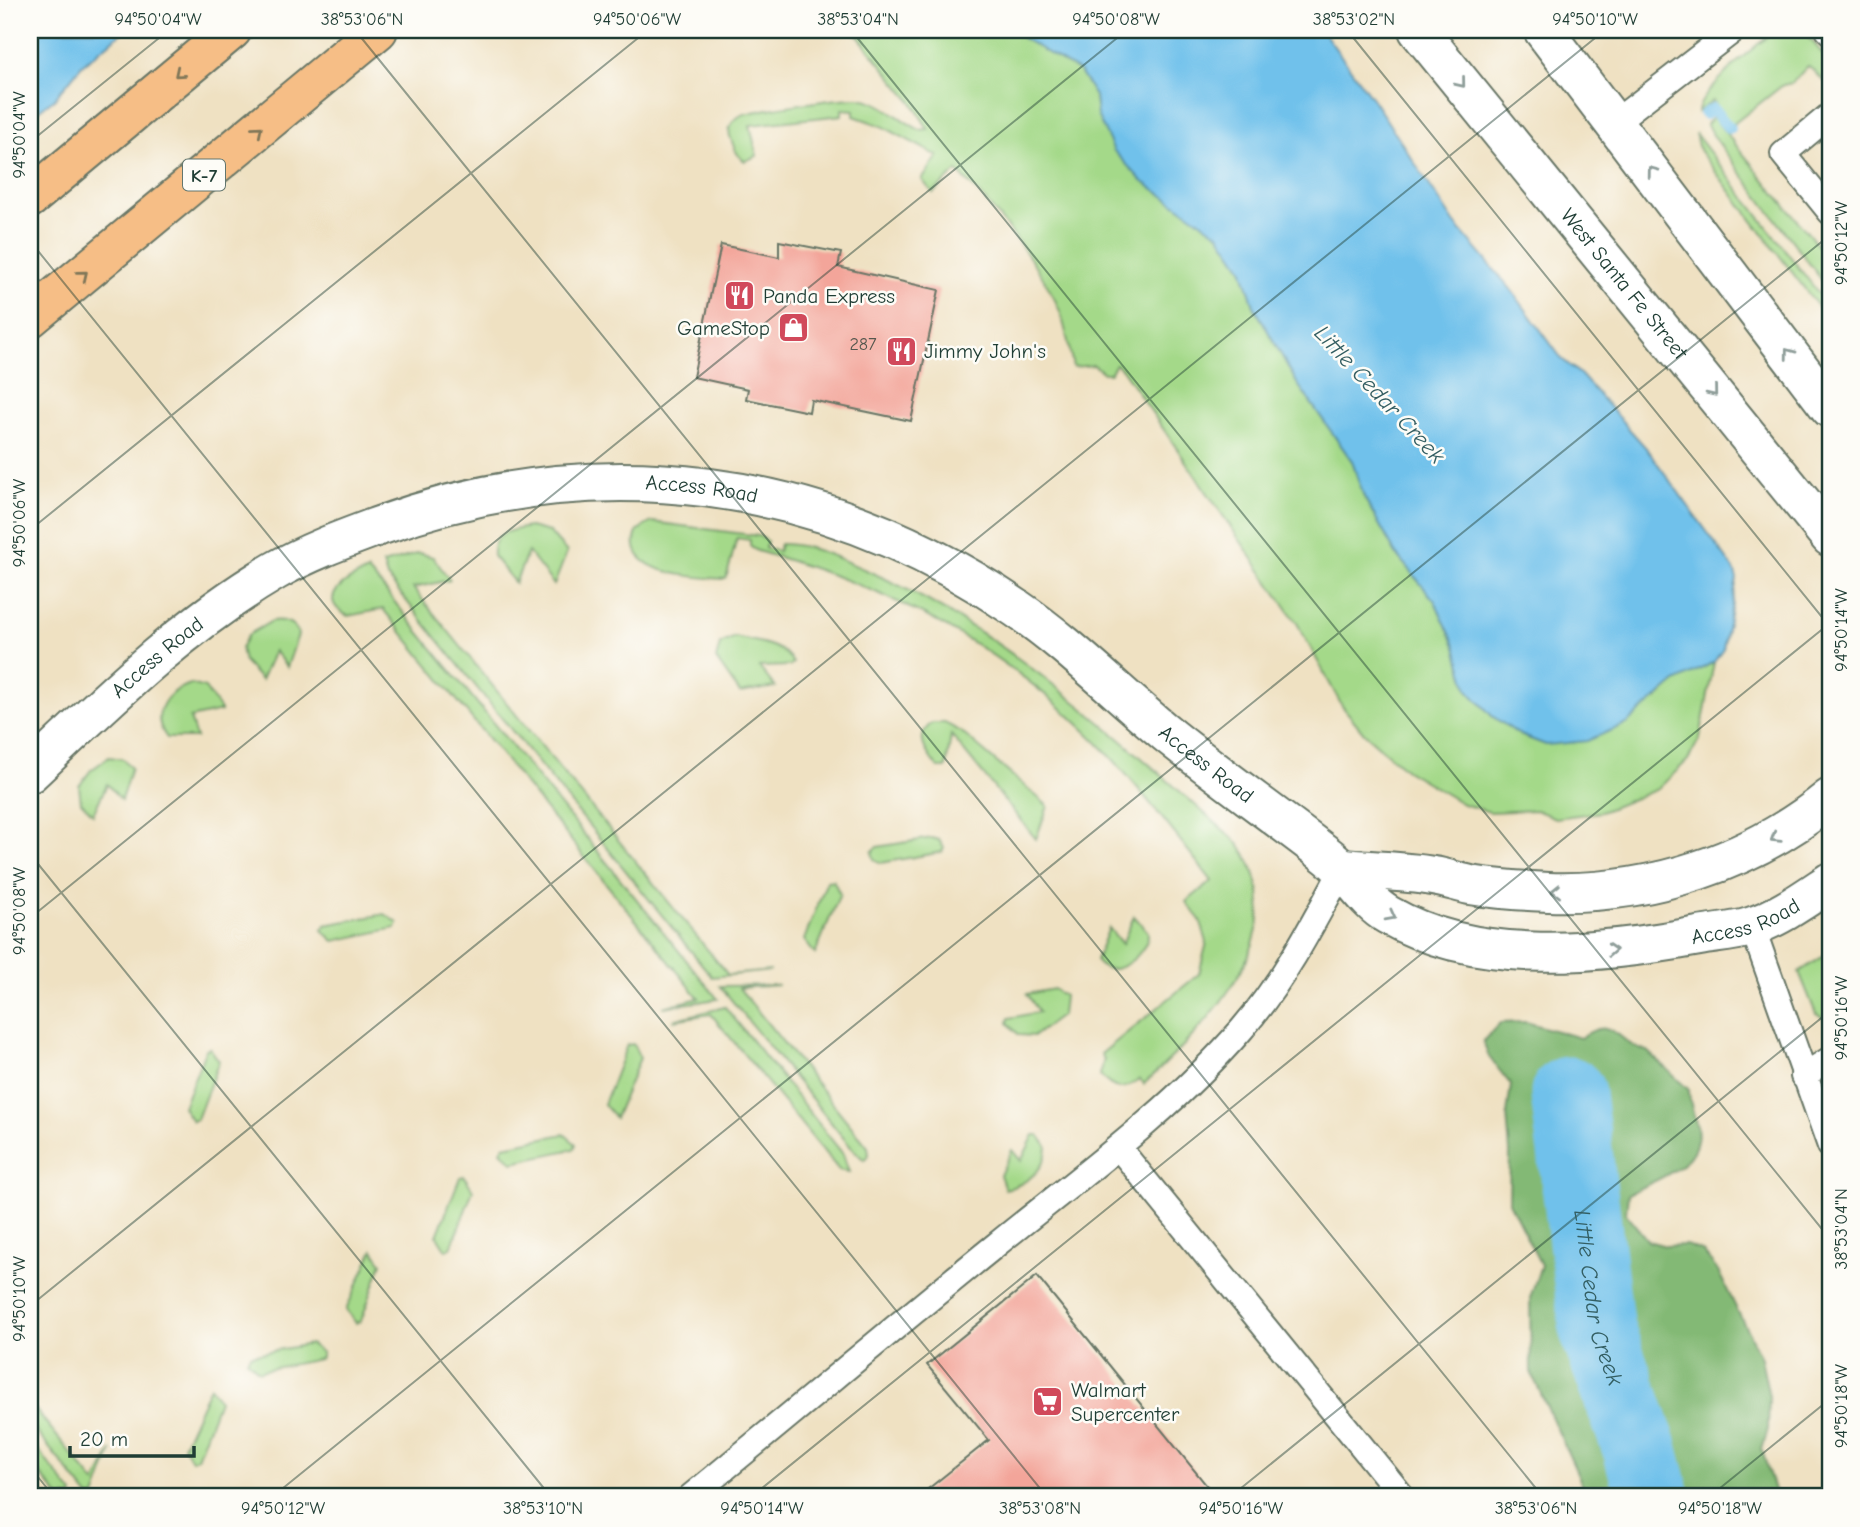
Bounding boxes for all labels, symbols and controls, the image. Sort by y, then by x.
text: 94°50'04"W [114,9,202,30]
text: 38°53'06"N [321,9,403,30]
text: 94°50'06"W [593,9,682,30]
text: 38°53'04"N [817,9,899,30]
text: 94°50'08"W [1072,9,1160,30]
text: 38°53'02"N [1313,9,1395,30]
text: 94°50'10"W [1552,9,1638,30]
one-way arrow [175,65,187,78]
one-way arrow [1453,74,1465,87]
text: 94°50'04"W [9,91,30,179]
one-way arrow [249,126,262,138]
road number: K-7 [183,160,225,190]
one-way arrow [1648,166,1661,179]
text: 94°50'12"W [1831,201,1852,285]
street label: West Santa Fe Street [1556,203,1693,365]
one-way arrow [74,271,87,283]
restaurant icon: Panda Express [723,279,757,313]
place label: Panda Express [763,284,895,308]
shop icon: GameStop [776,311,810,345]
place label: GameStop [677,316,770,340]
water label: Little Cedar Creek [1309,320,1451,470]
house number: 287 [849,334,877,355]
restaurant icon: Jimmy John's [884,334,918,368]
place label: Jimmy John's [924,339,1046,363]
one-way arrow [1785,348,1798,361]
one-way arrow [1705,384,1717,397]
street label: Access Road [645,470,760,508]
text: 94°50'06"W [9,478,30,567]
text: 94°50'14"W [1831,588,1852,672]
street label: Access Road [106,612,208,703]
street label: Access Road [1154,720,1258,808]
one-way arrow [1769,829,1782,842]
text: 94°50'08"W [9,867,30,955]
one-way arrow [1551,883,1561,899]
street label: Access Road [1689,893,1804,949]
one-way arrow [1384,907,1397,921]
one-way arrow [1607,942,1618,957]
text: 94°50'16"W [1831,975,1852,1060]
text: 38°53'04"N [1831,1188,1852,1270]
water label: Little Cedar Creek [1568,1208,1629,1390]
text: 94°50'10"W [9,1256,30,1342]
text: 94°50'18"W [1831,1364,1852,1448]
place label: Walmart Supercenter [1071,1378,1180,1426]
supermarket icon: Walmart Supercenter [1031,1385,1065,1419]
scale bar [70,1415,194,1459]
text: 20 m [80,1427,128,1451]
text: 94°50'12"W [241,1498,325,1519]
text: 38°53'10"N [503,1498,583,1519]
text: 94°50'14"W [720,1498,804,1519]
text: 38°53'08"N [999,1498,1081,1519]
text: 94°50'16"W [1199,1498,1284,1519]
text: 38°53'06"N [1495,1498,1577,1519]
text: 94°50'18"W [1678,1498,1762,1519]

